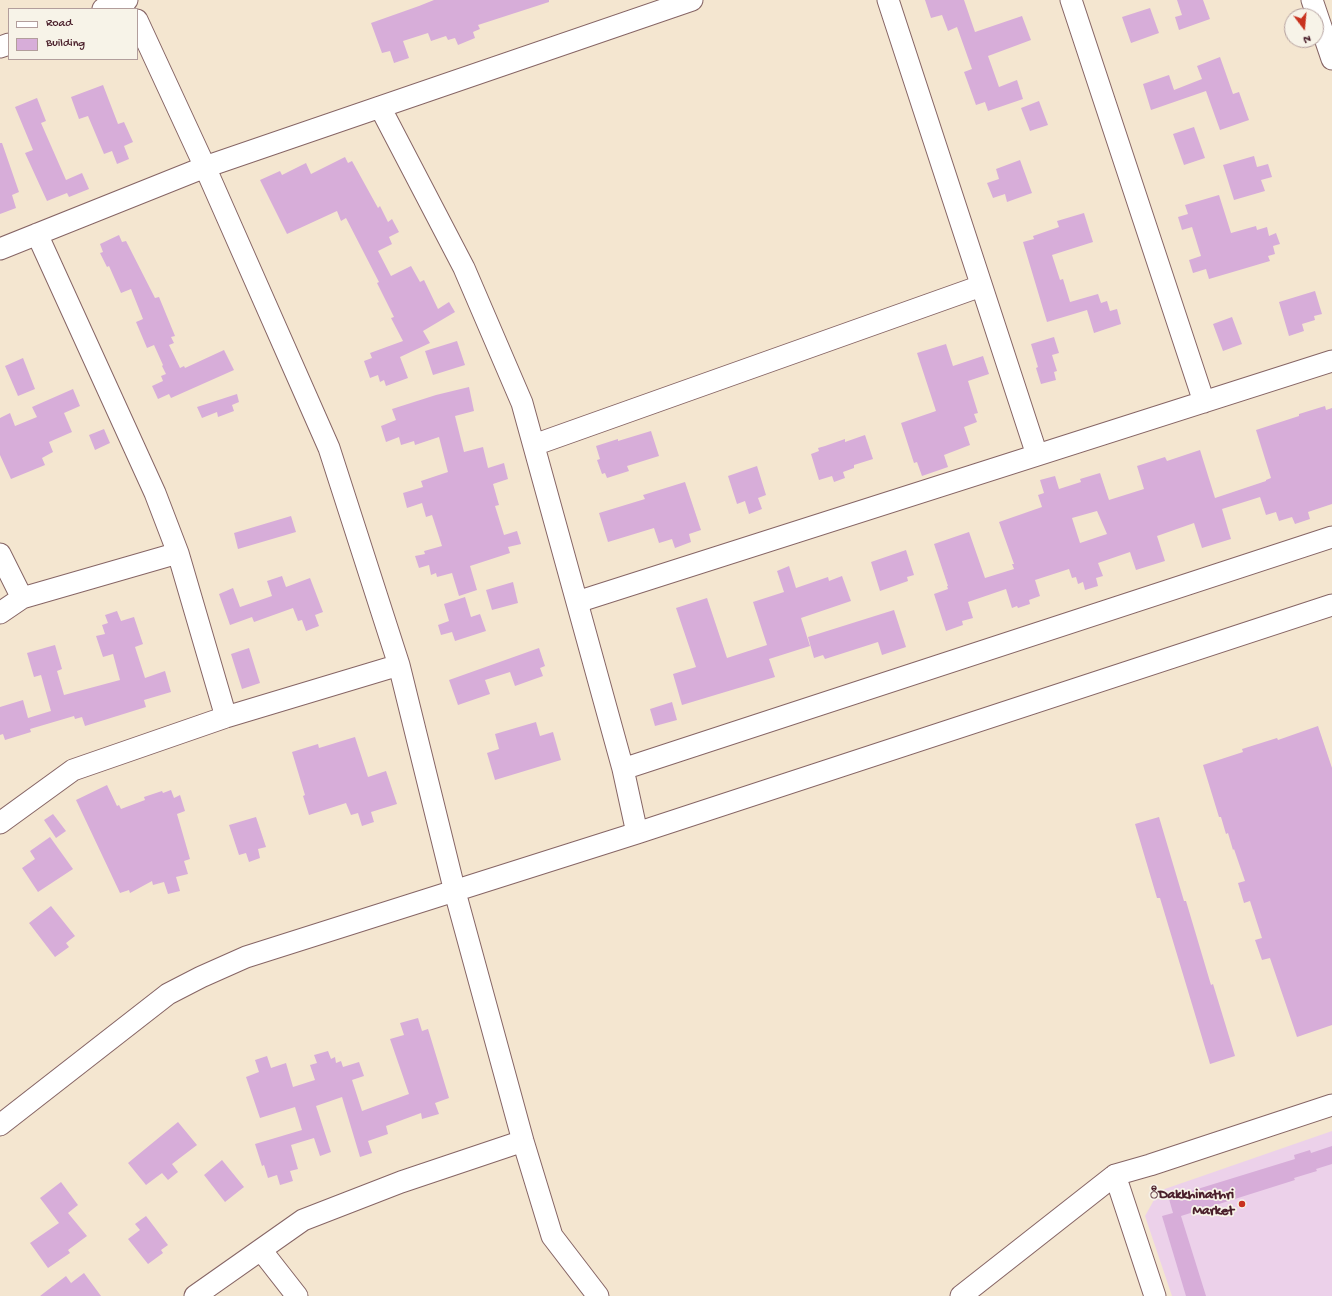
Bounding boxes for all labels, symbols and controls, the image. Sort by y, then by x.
legend [8,8,138,60]
north arrow [1284,8,1324,48]
text: Road [46,17,72,31]
text: N [1302,32,1312,45]
text: Building [46,37,85,51]
place label: ီDakkhinathri Market [1150,1188,1234,1220]
marker: ီDakkhinathri Market [1237,1199,1247,1209]

